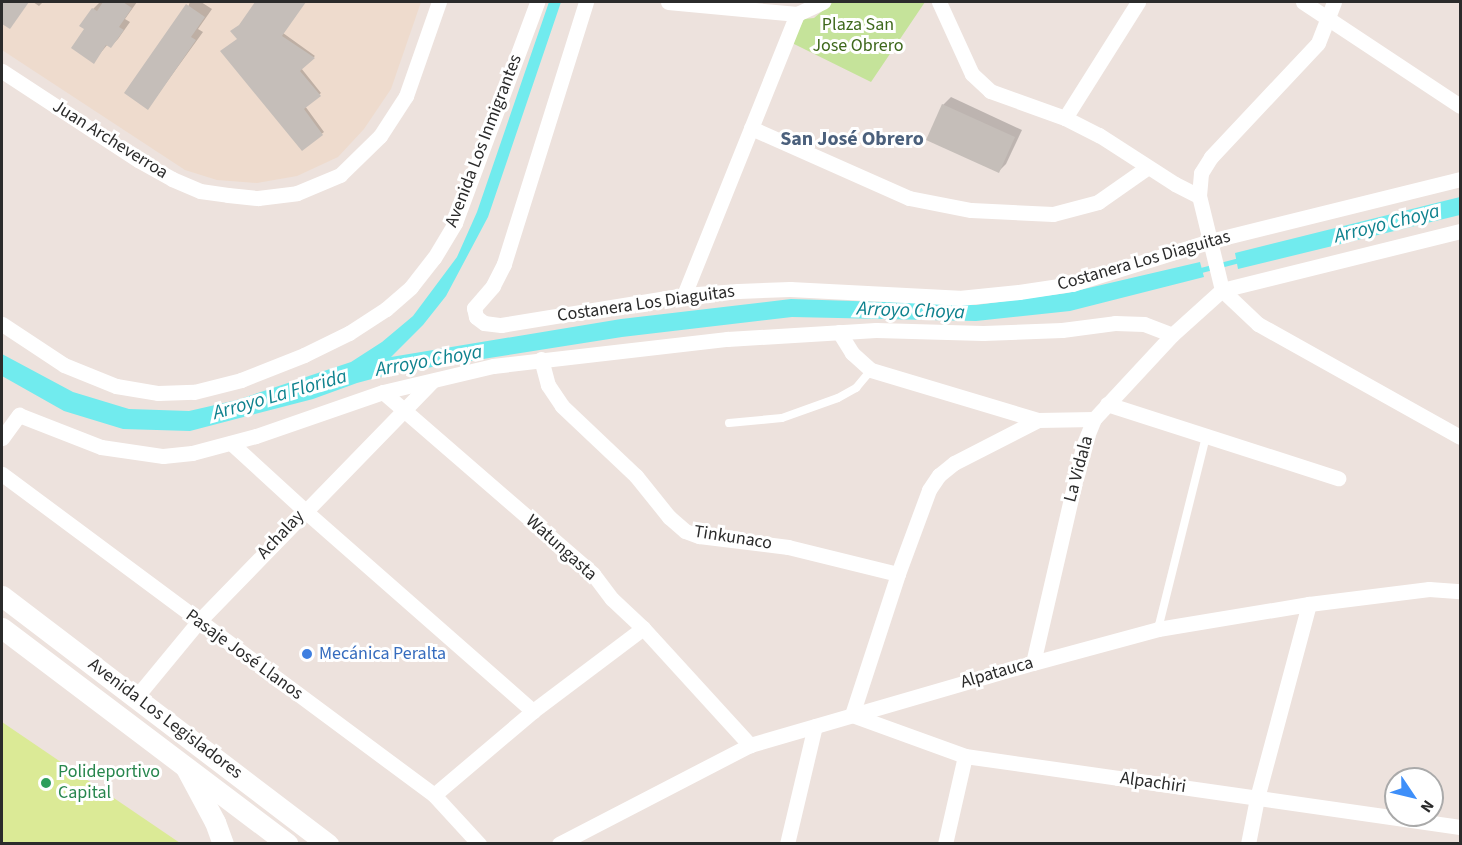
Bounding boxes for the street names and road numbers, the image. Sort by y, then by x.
street label: Avenida Los Inmigrantes [441,52,527,230]
street label: Juan Archeverroa [48,96,172,184]
street label: Costanera Los Diaguitas [1055,226,1233,296]
street label: Costanera Los Diaguitas [556,281,736,327]
street label: La Vidala [1060,433,1098,505]
street label: Achalay [253,506,309,564]
street label: Watungasta [521,510,601,586]
street label: Tinkunaco [692,521,774,555]
street label: Pasaje José Llanos [181,605,307,705]
street label: Alpatauca [958,652,1036,694]
street label: Avenida Los Legisladores [84,654,246,784]
street label: Alpachiri [1119,768,1187,798]

